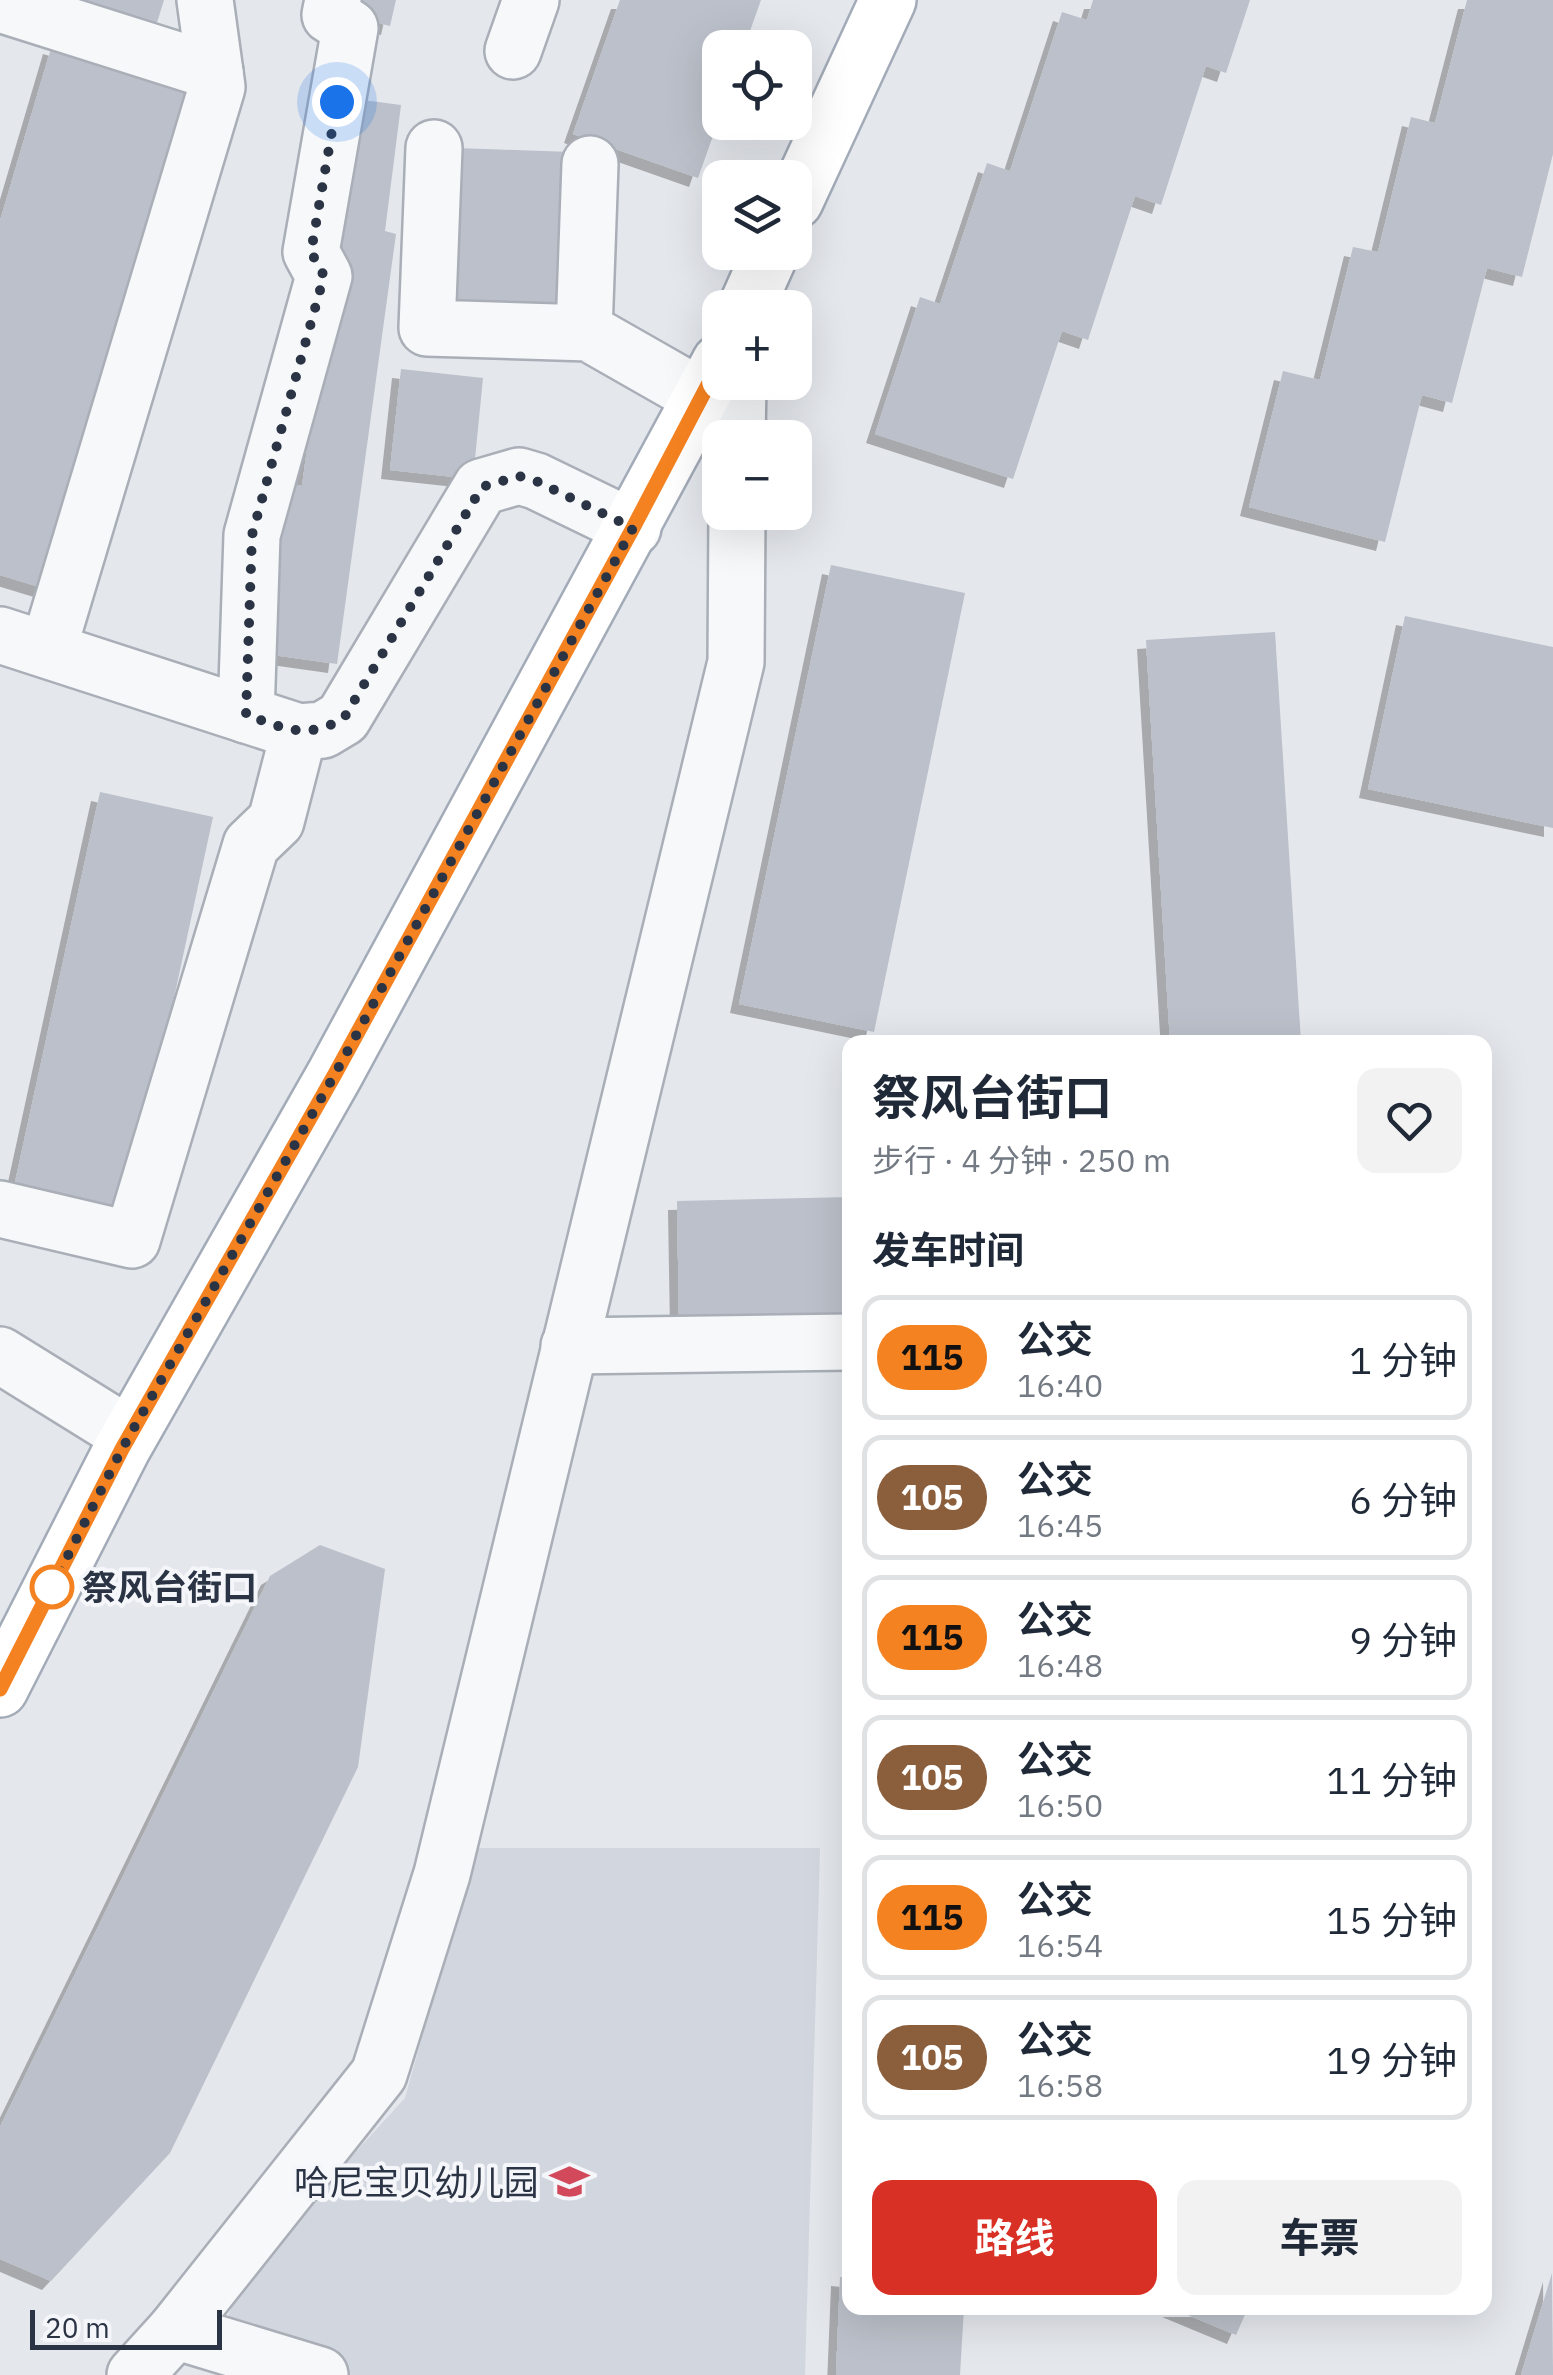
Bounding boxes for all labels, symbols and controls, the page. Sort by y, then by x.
map controls [702,30,812,530]
button: locate [702,30,812,140]
your location [312,77,362,127]
button: layers [702,160,812,270]
button: + [702,290,812,400]
button: − [702,420,812,530]
text: 祭风台街口 [872,1066,1112,1128]
button: heart [1357,1068,1462,1173]
text: 步行 · 4 分钟 · 250 m [872,1139,1171,1181]
text: 发车时间 [872,1225,1024,1274]
text: 公交 [1017,1314,1093,1363]
text: 115 [900,1334,964,1380]
text: 1 分钟 [1349,1335,1457,1384]
text: 16:40 [1017,1364,1103,1406]
text: 公交 [1017,1454,1093,1503]
text: 105 [900,1474,964,1520]
text: 6 分钟 [1349,1475,1457,1524]
text: 16:45 [1017,1504,1103,1546]
place label: 祭风台街口 [82,1564,257,1610]
marker: 祭风台街口 [31,1566,73,1608]
text: 公交 [1017,1594,1093,1643]
text: 115 [900,1614,964,1660]
text: 9 分钟 [1349,1615,1457,1664]
text: 16:48 [1017,1644,1103,1686]
text: 公交 [1017,1734,1093,1783]
text: 105 [900,1754,964,1800]
text: 11 分钟 [1326,1755,1457,1804]
text: 16:50 [1017,1784,1103,1826]
text: 公交 [1017,1874,1093,1923]
text: 115 [900,1894,964,1940]
text: 15 分钟 [1326,1895,1457,1944]
text: 16:54 [1017,1924,1103,1966]
text: 公交 [1017,2014,1093,2063]
text: 105 [900,2034,964,2080]
text: 19 分钟 [1326,2035,1457,2084]
text: 16:58 [1017,2064,1103,2106]
place label: 哈尼宝贝幼儿园 [294,2159,539,2205]
school or university icon: 哈尼宝贝幼儿园 [548,2161,590,2203]
button: 路线 [872,2180,1157,2295]
button: 车票 [1177,2180,1462,2295]
scale bar [30,2305,222,2350]
text: 20 m [45,2309,110,2346]

